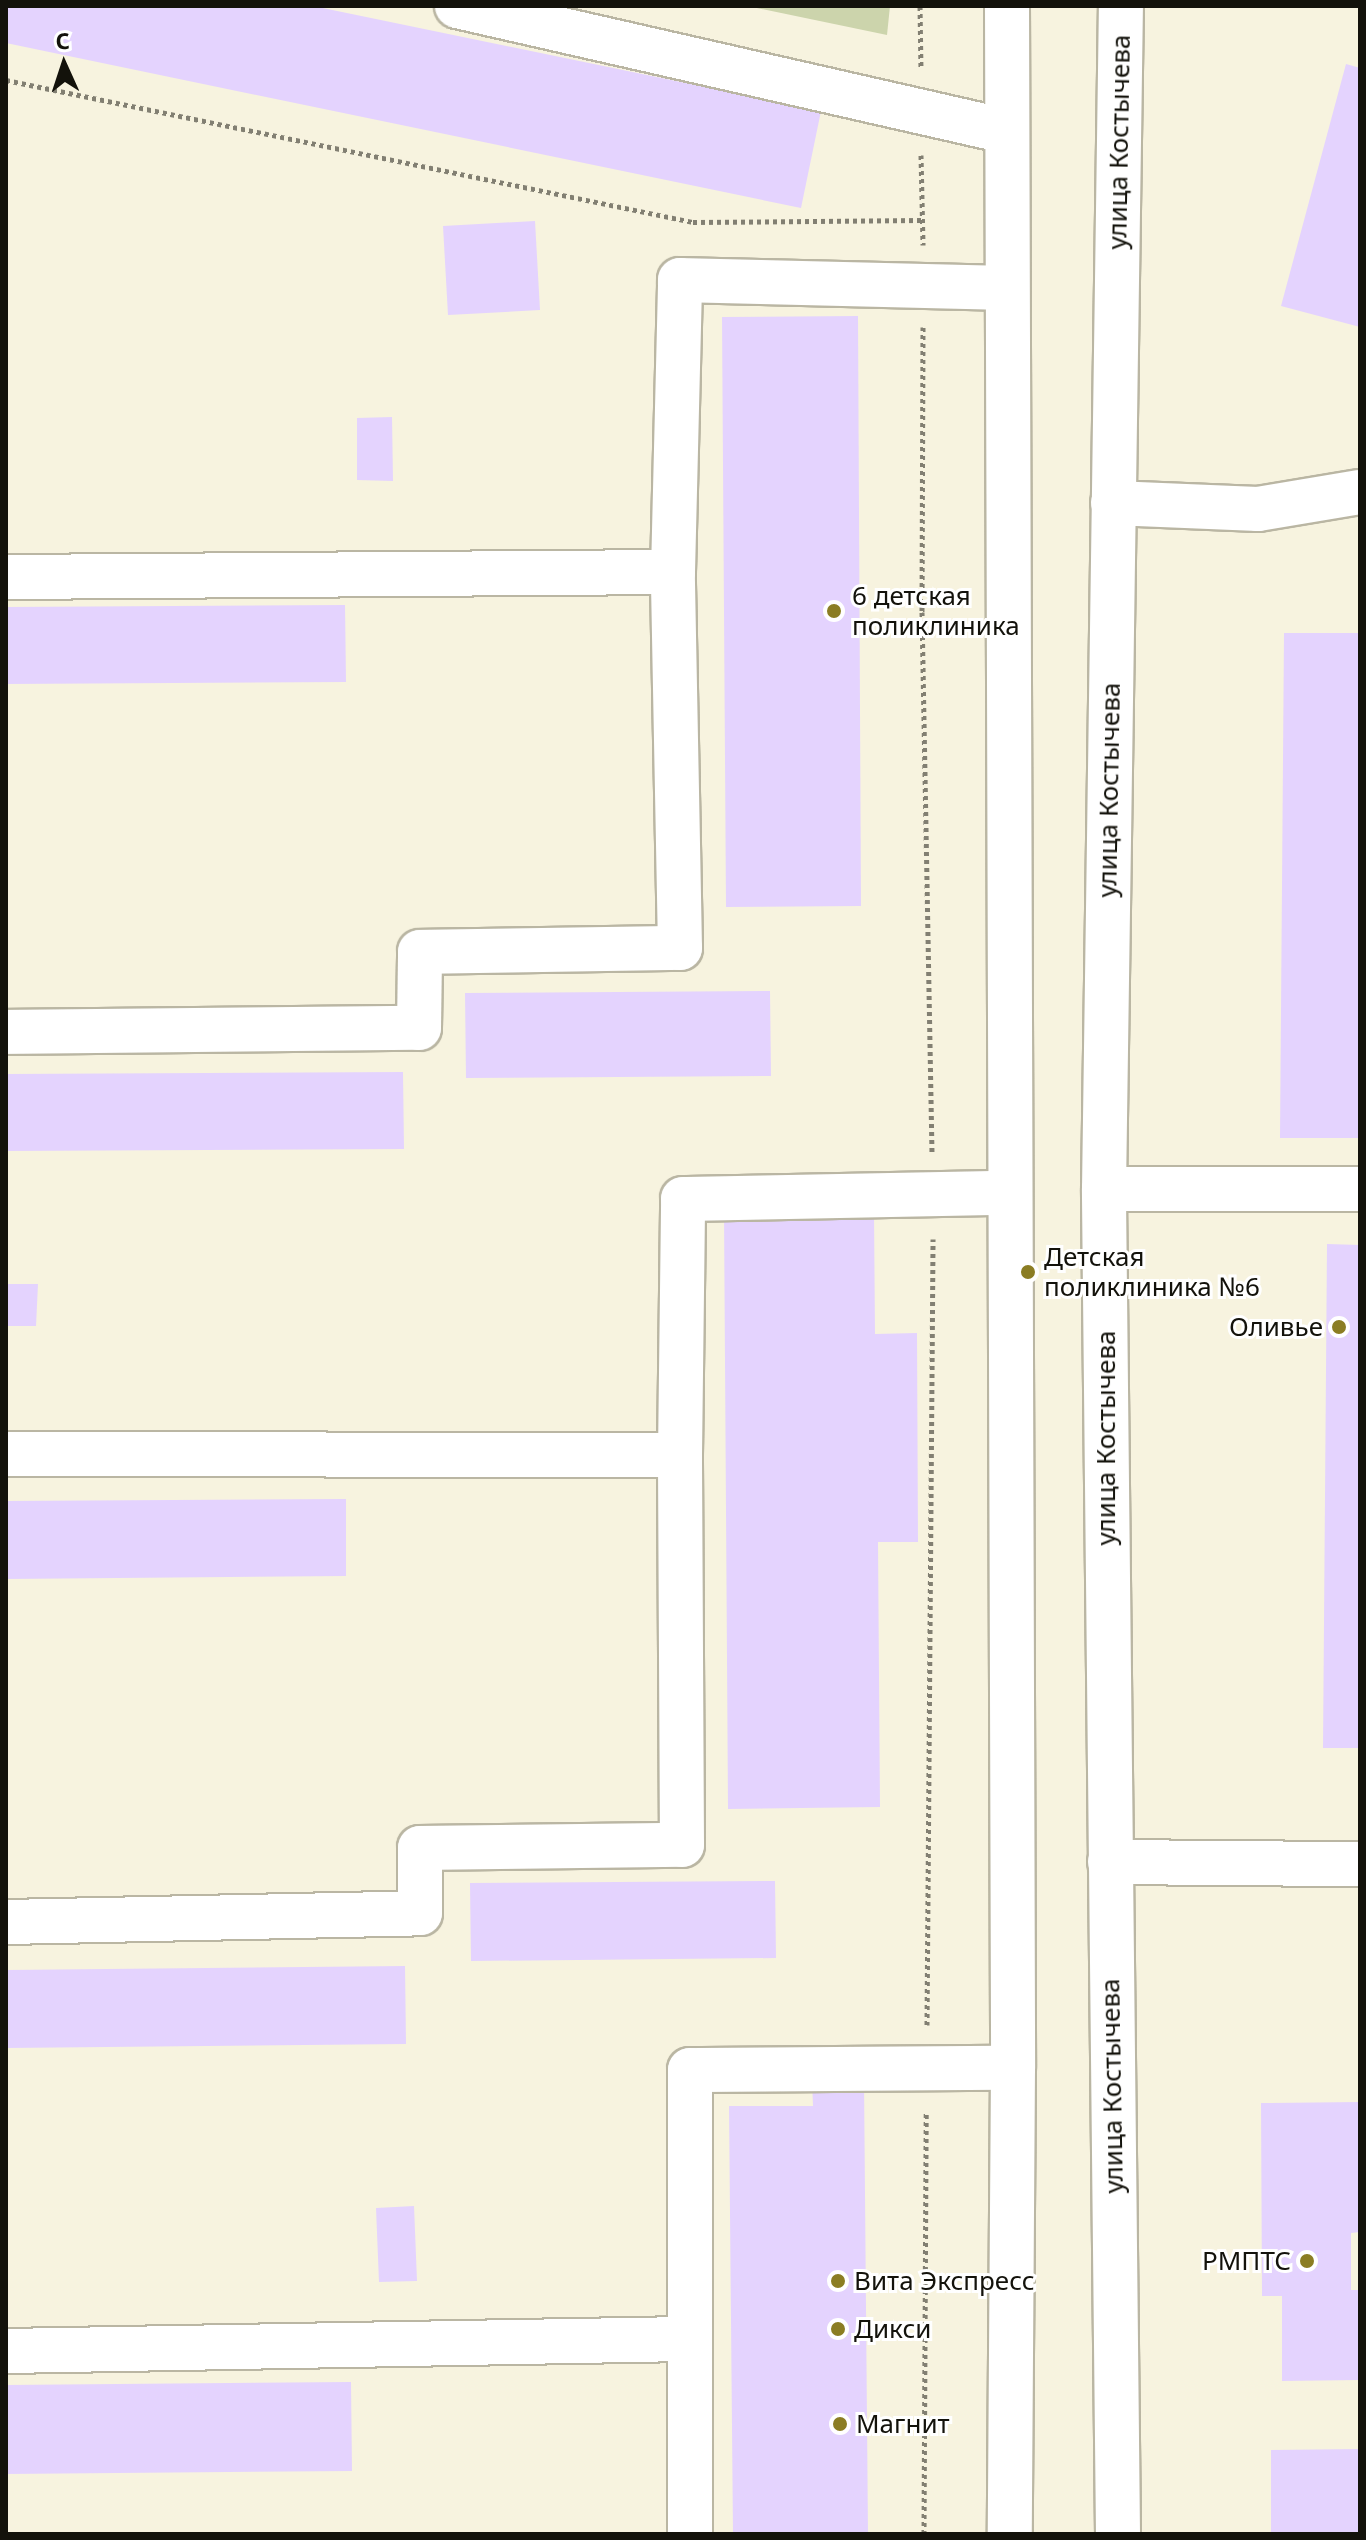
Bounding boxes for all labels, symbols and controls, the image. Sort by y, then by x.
north arrow [24,24,104,104]
text: С [55,25,71,55]
street label: улица Костычева [1102,34,1136,250]
place label: 6 детская поликлиника [852,580,1020,642]
marker: 6 детская поликлиника [823,600,845,622]
street label: улица Костычева [1092,682,1126,898]
place label: Детская поликлиника №6 [1044,1241,1260,1302]
marker: Детская поликлиника №6 [1019,1263,1037,1281]
place label: Оливье [1229,1311,1323,1343]
marker: Оливье [1330,1318,1348,1336]
street label: улица Костычева [1090,1330,1122,1546]
street label: улица Костычева [1095,1978,1129,2194]
place label: РМПТС [1202,2245,1291,2277]
marker: РМПТС [1298,2252,1316,2270]
place label: Вита Экспресс [854,2265,1035,2297]
marker: Вита Экспресс [829,2272,847,2290]
place label: Дикси [854,2313,931,2345]
marker: Дикси [829,2320,847,2338]
place label: Магнит [856,2408,950,2440]
marker: Магнит [831,2415,849,2433]

